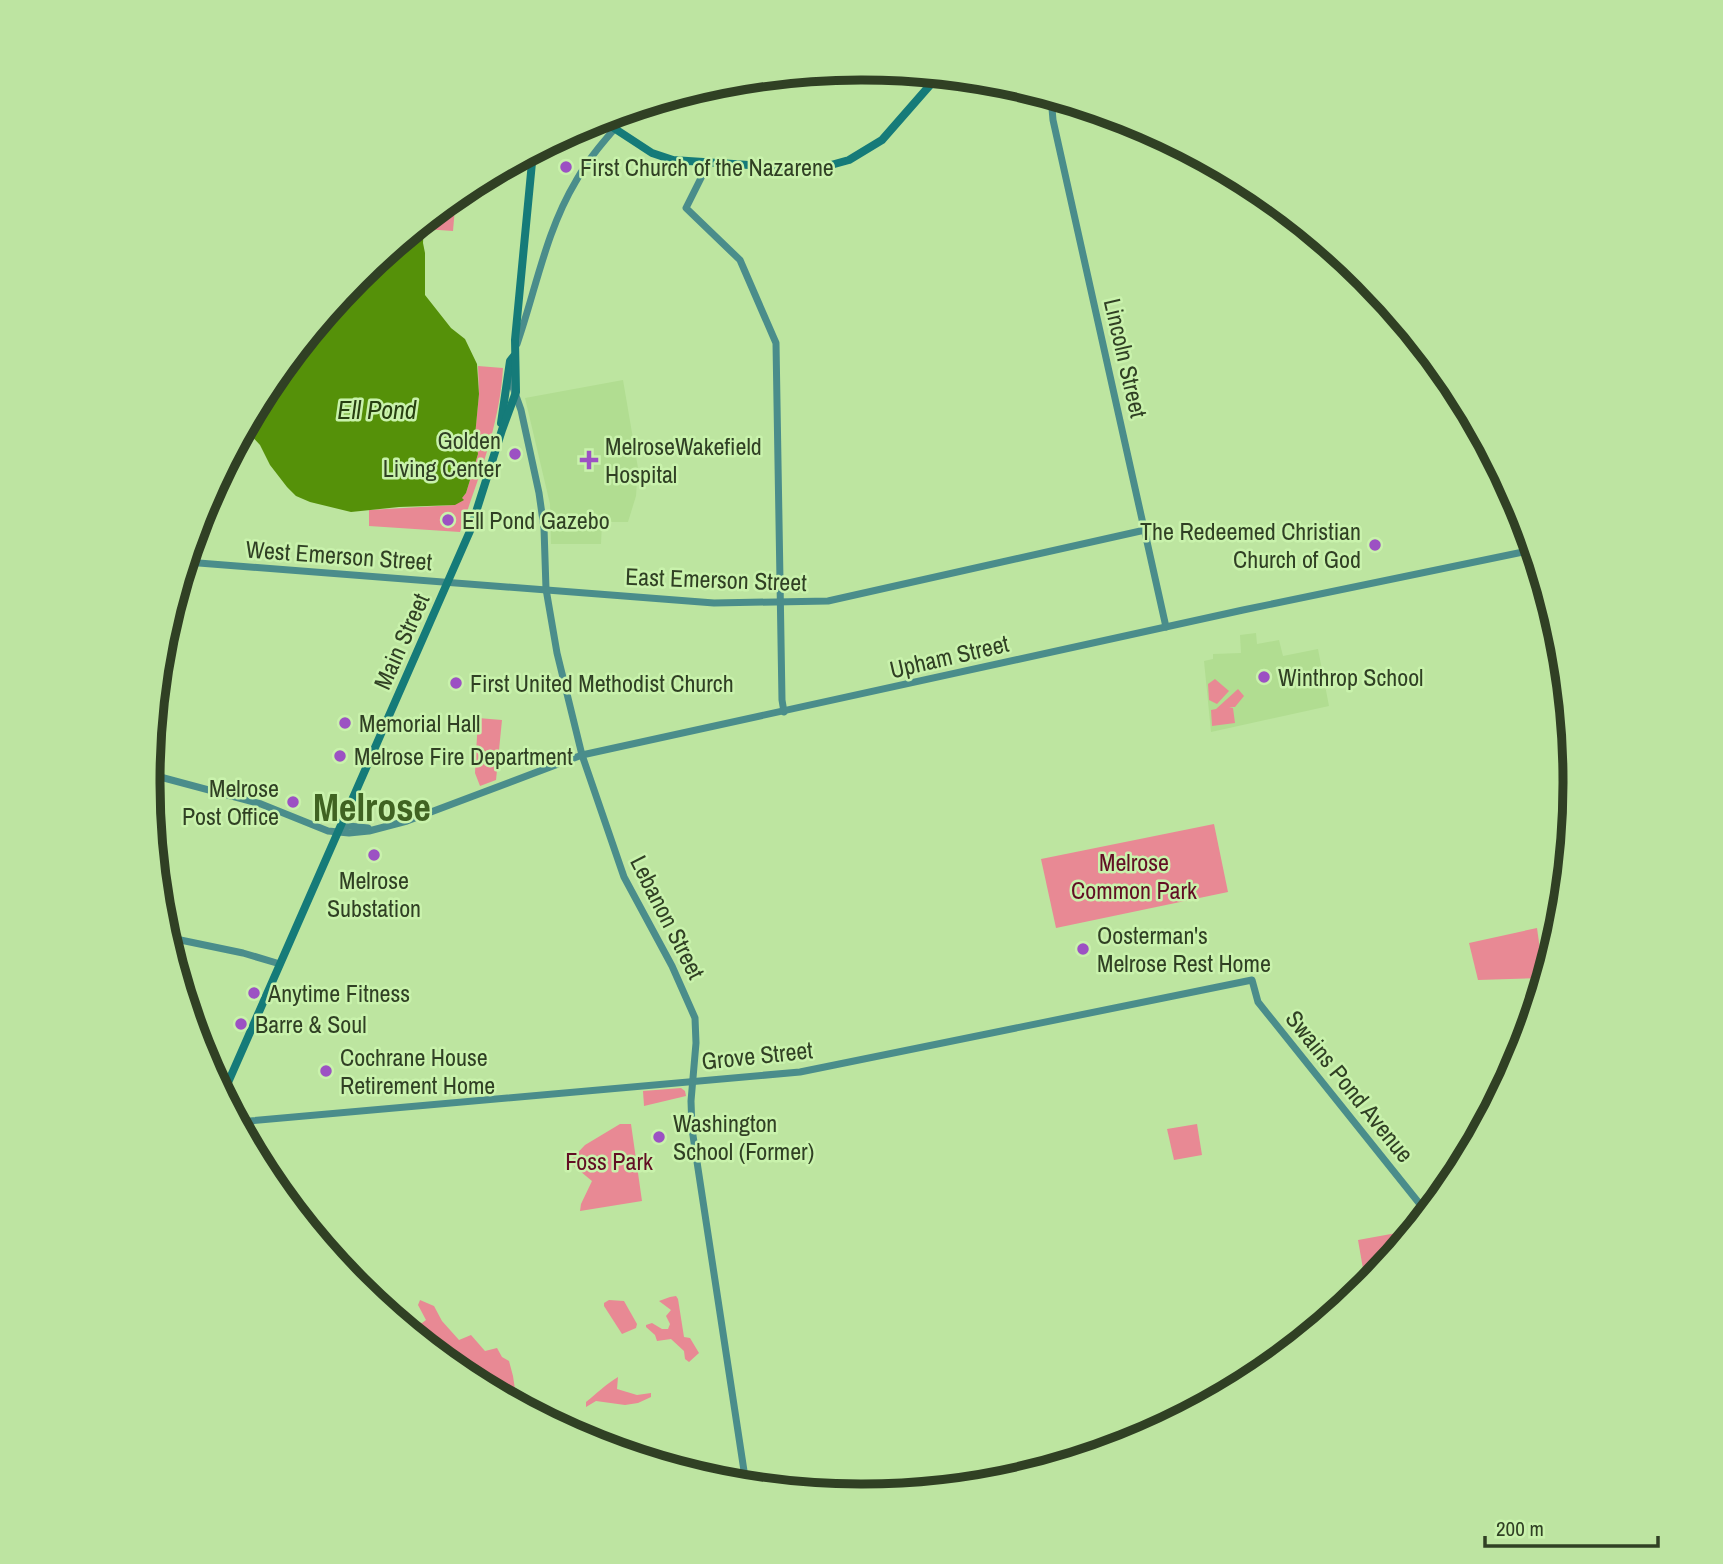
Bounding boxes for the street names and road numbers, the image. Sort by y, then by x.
street label: Lincoln Street [1097,295,1155,421]
street label: West Emerson Street [245,533,434,578]
street label: East Emerson Street [625,560,808,598]
street label: Main Street [366,588,437,694]
street label: Upham Street [886,627,1012,685]
street label: Lebanon Street [623,850,713,985]
street label: Swains Pond Avenue [1279,1003,1421,1169]
street label: Grove Street [700,1033,815,1077]

